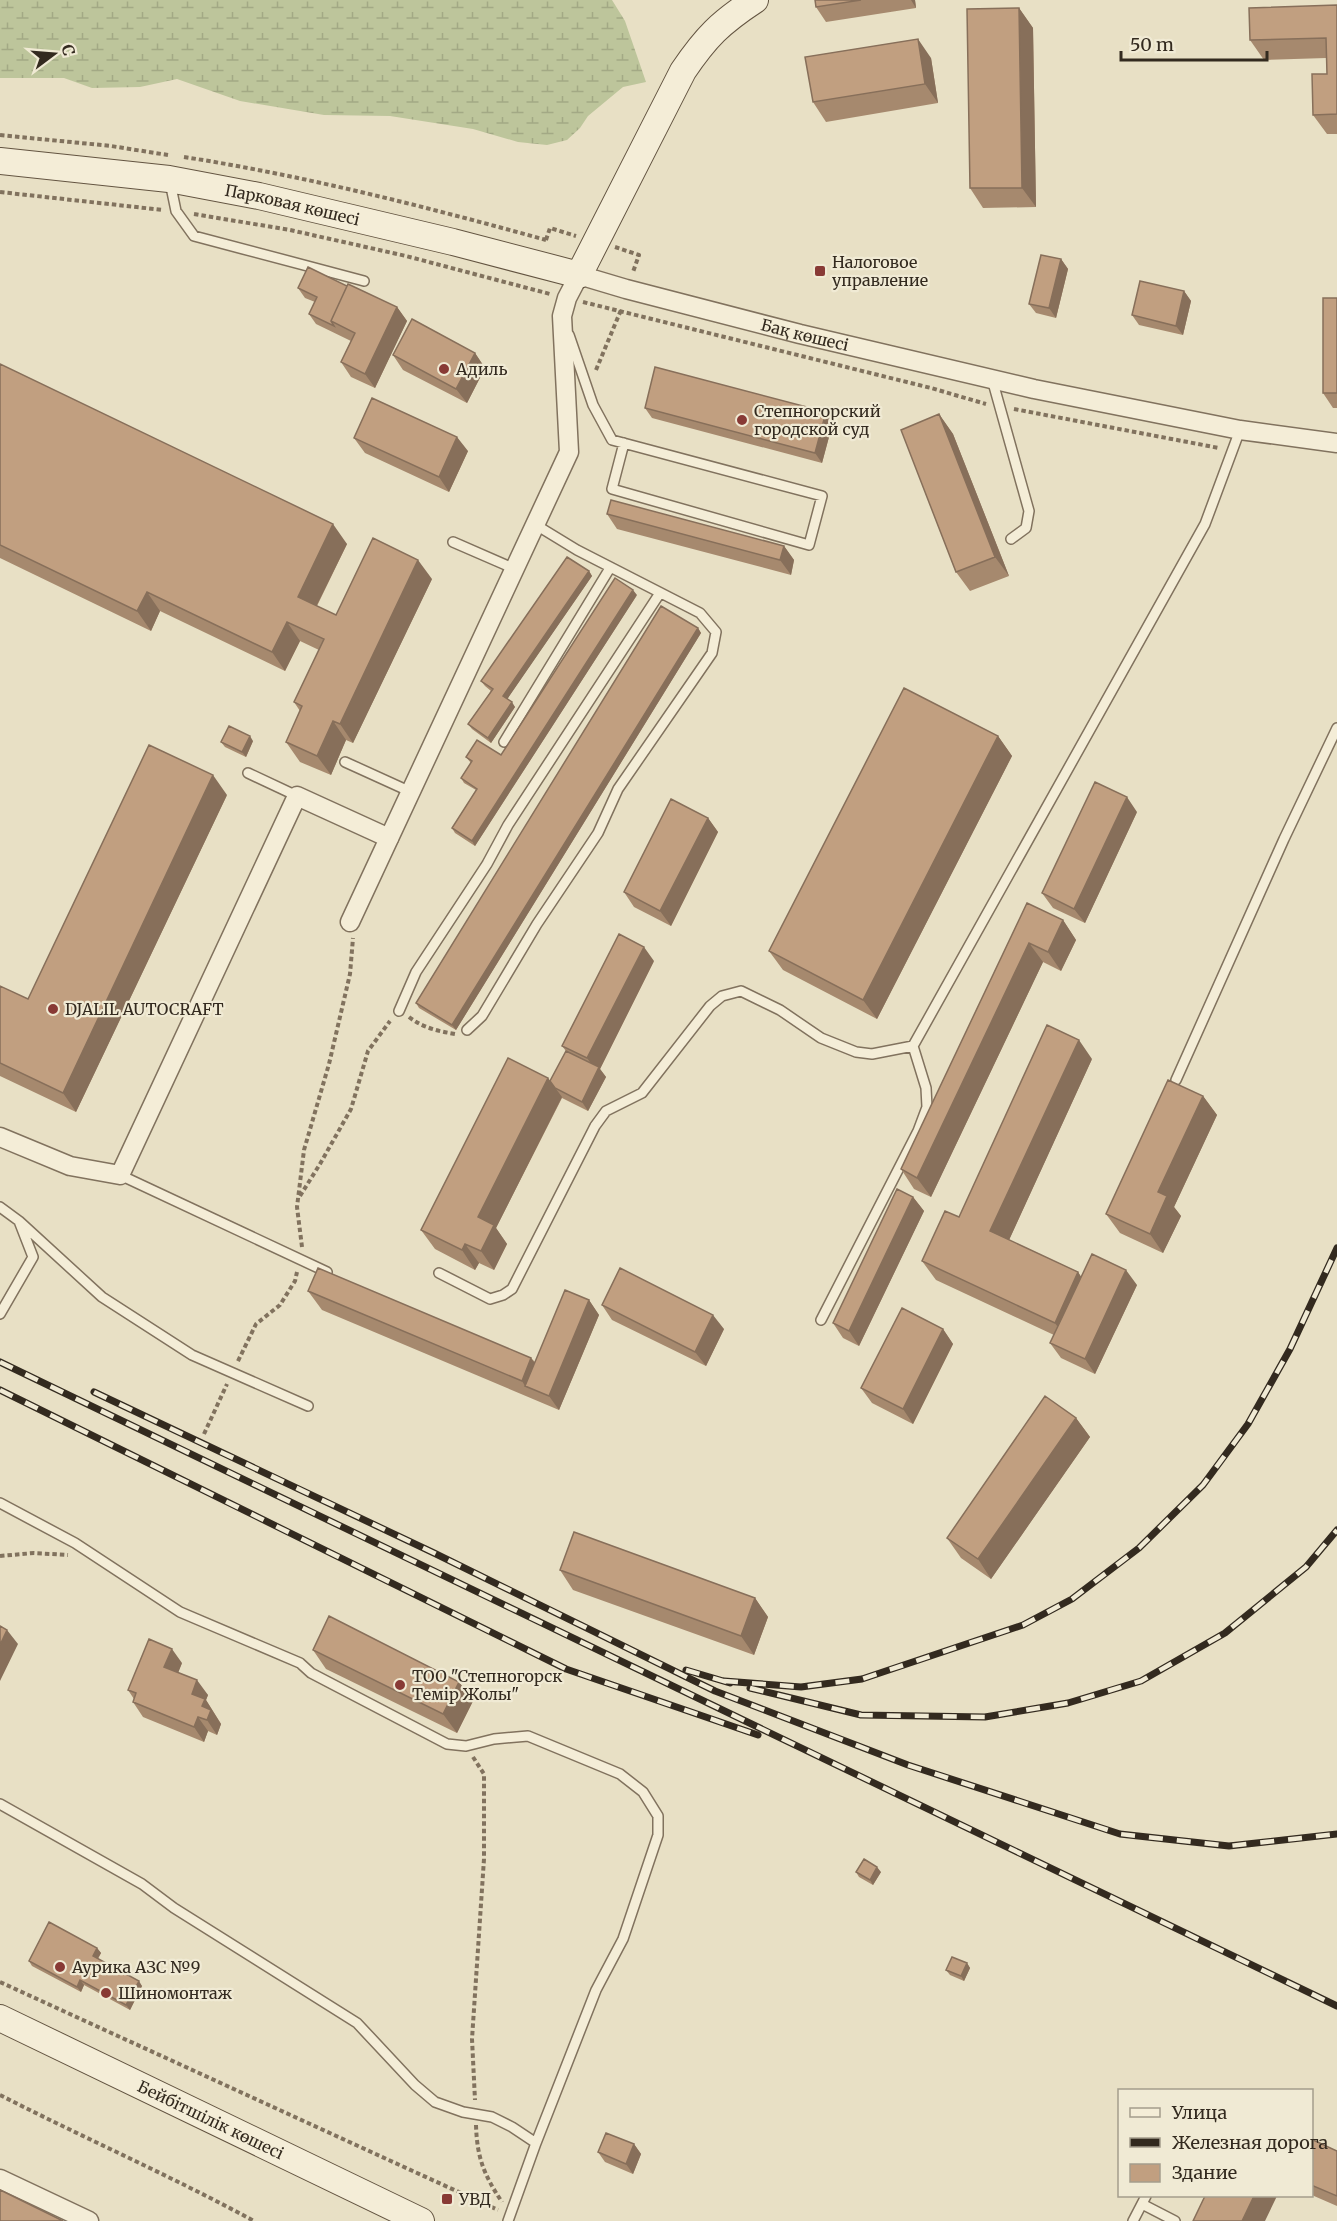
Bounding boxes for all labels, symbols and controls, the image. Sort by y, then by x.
north arrow [24,24,84,84]
scale bar [1121,24,1266,62]
text: 50 m [1130,33,1174,56]
text: С [57,42,79,58]
street label: Парковая көшесі [223,180,362,230]
place label: Налоговое управление [832,252,928,290]
marker: Налоговое управление [813,264,827,278]
street label: Бақ көшесі [759,314,851,355]
place label: Адиль [455,359,507,379]
marker: Адиль [437,362,451,376]
place label: Степногорский городской суд [754,401,881,439]
marker: Степногорский городской суд [735,413,749,427]
place label: DJALIL AUTOCRAFT [65,999,224,1019]
marker: DJALIL AUTOCRAFT [46,1002,60,1016]
place label: ТОО "Степногорск Темiр Жолы" [412,1666,562,1704]
marker: ТОО "Степногорск Темiр Жолы" [393,1678,407,1692]
place label: Аурика АЗС №9 [71,1957,201,1977]
marker: Аурика АЗС №9 [53,1960,67,1974]
place label: Шиномонтаж [118,1983,232,2003]
marker: Шиномонтаж [99,1986,113,2000]
street label: Бейбітшілік көшесі [134,2076,287,2163]
legend [1118,2089,1313,2197]
text: Улица [1171,2101,1227,2124]
text: Железная дорога [1172,2131,1329,2154]
text: Здание [1172,2161,1237,2184]
place label: УВД [458,2189,491,2209]
marker: УВД [440,2192,454,2206]

